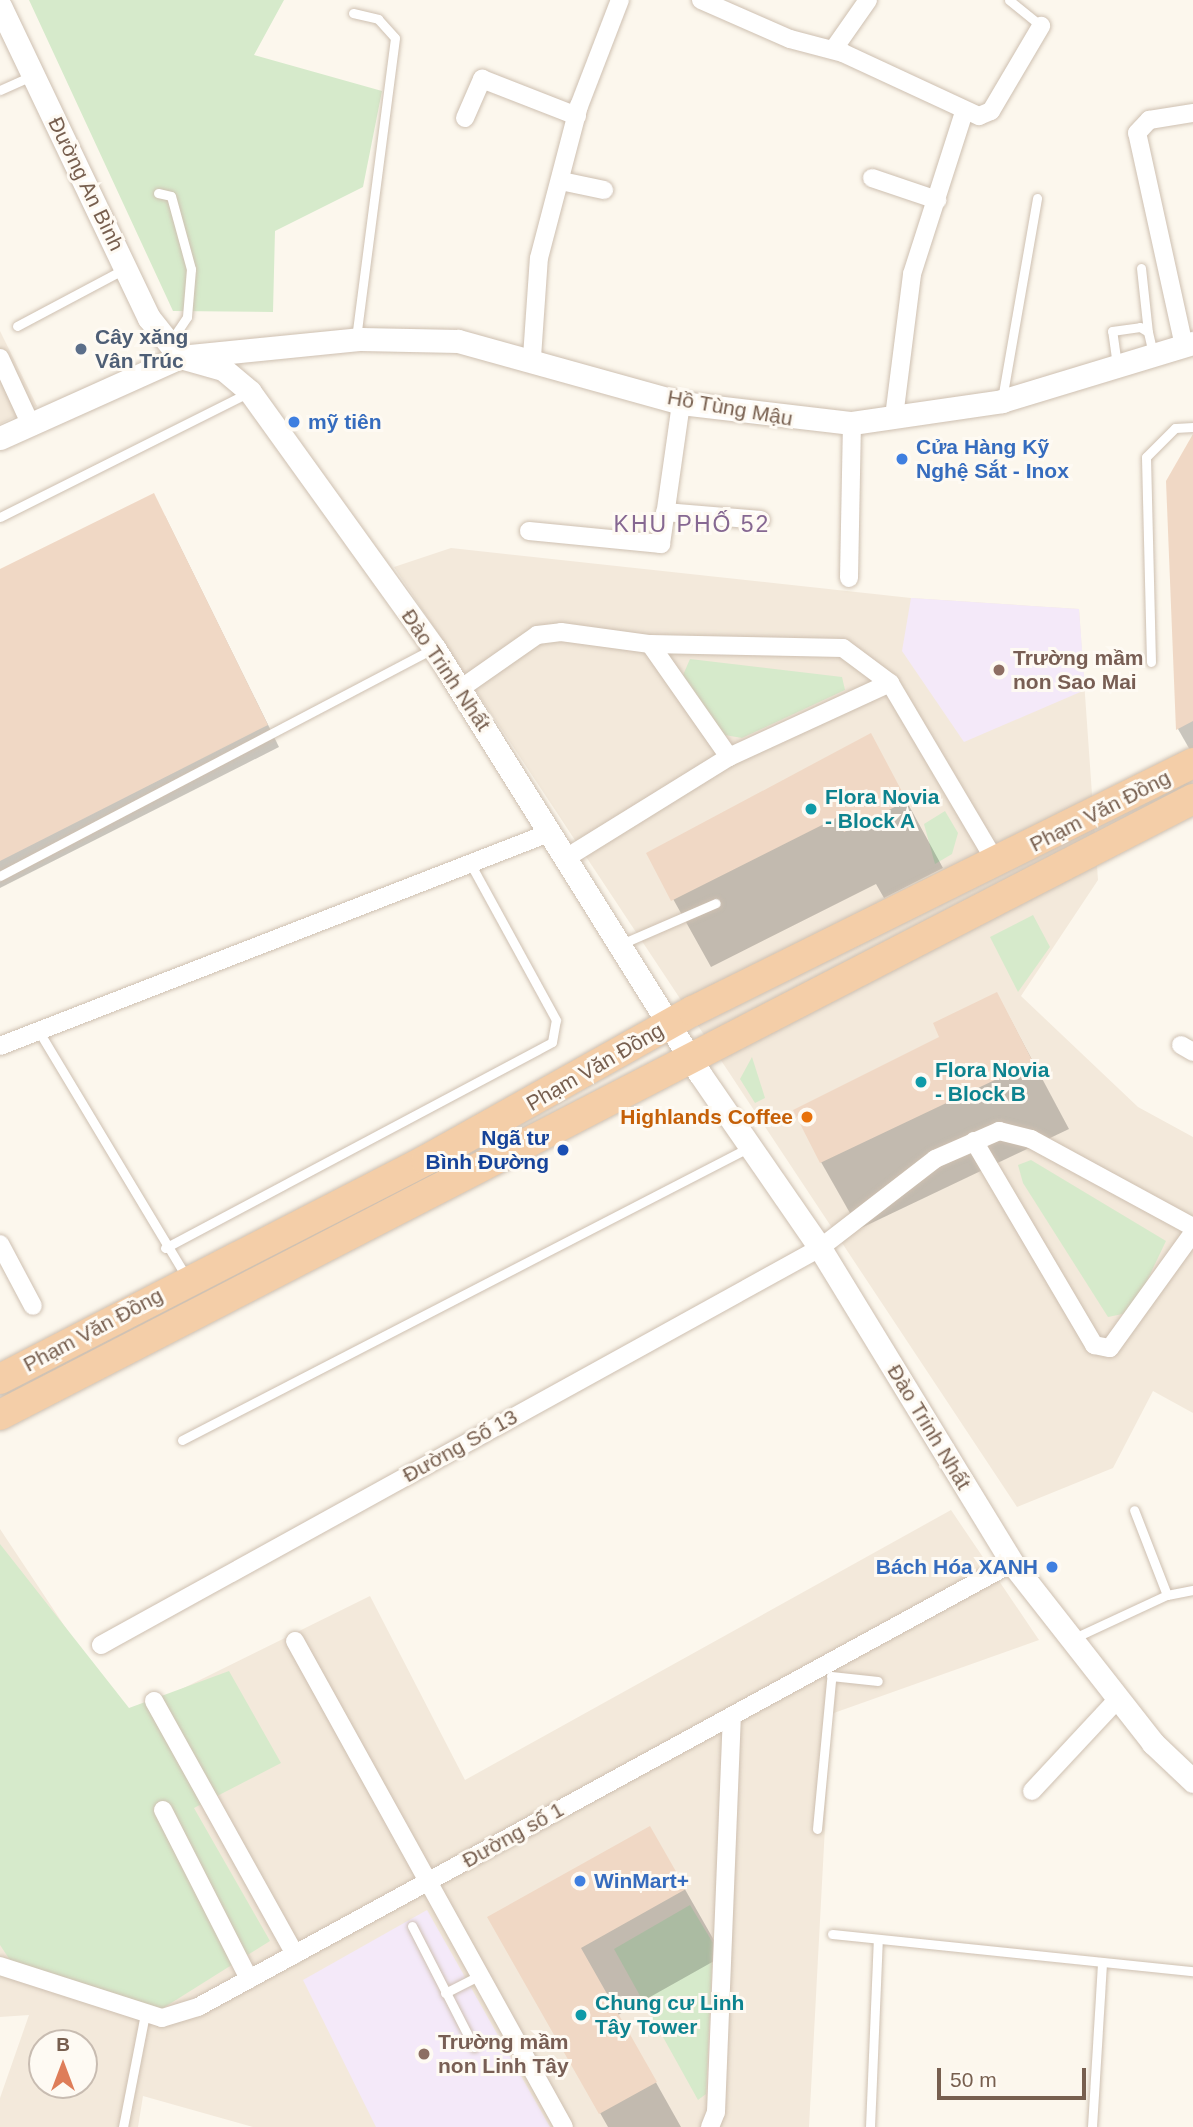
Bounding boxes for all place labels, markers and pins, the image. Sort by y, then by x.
place label: Cây xăng Vân Trúc [95,324,188,374]
marker: Cây xăng Vân Trúc [73,341,89,357]
place label: mỹ tiên [308,409,382,435]
marker: mỹ tiên [286,414,302,430]
place label: Cửa Hàng Kỹ Nghệ Sắt - Inox [916,434,1069,484]
marker: Cửa Hàng Kỹ Nghệ Sắt - Inox [894,451,910,467]
place label: Trường mầm non Sao Mai [1013,645,1143,695]
marker: Trường mầm non Sao Mai [991,662,1007,678]
place label: Flora Novia - Block A [825,784,939,834]
marker: Flora Novia - Block A [803,801,819,817]
place label: Flora Novia - Block B [935,1057,1049,1107]
marker: Flora Novia - Block B [913,1074,929,1090]
place label: Highlands Coffee [620,1104,793,1130]
marker: Highlands Coffee [799,1109,815,1125]
place label: Ngã tư Bình Đường [426,1125,549,1175]
marker: Ngã tư Bình Đường [555,1142,571,1158]
place label: Bách Hóa XANH [876,1554,1038,1580]
marker: Bách Hóa XANH [1044,1559,1060,1575]
place label: WinMart+ [594,1868,689,1894]
marker: WinMart+ [572,1873,588,1889]
place label: Chung cư Linh Tây Tower [595,1990,744,2040]
marker: Chung cư Linh Tây Tower [573,2007,589,2023]
place label: Trường mầm non Linh Tây [438,2029,569,2079]
marker: Trường mầm non Linh Tây [416,2046,432,2062]

